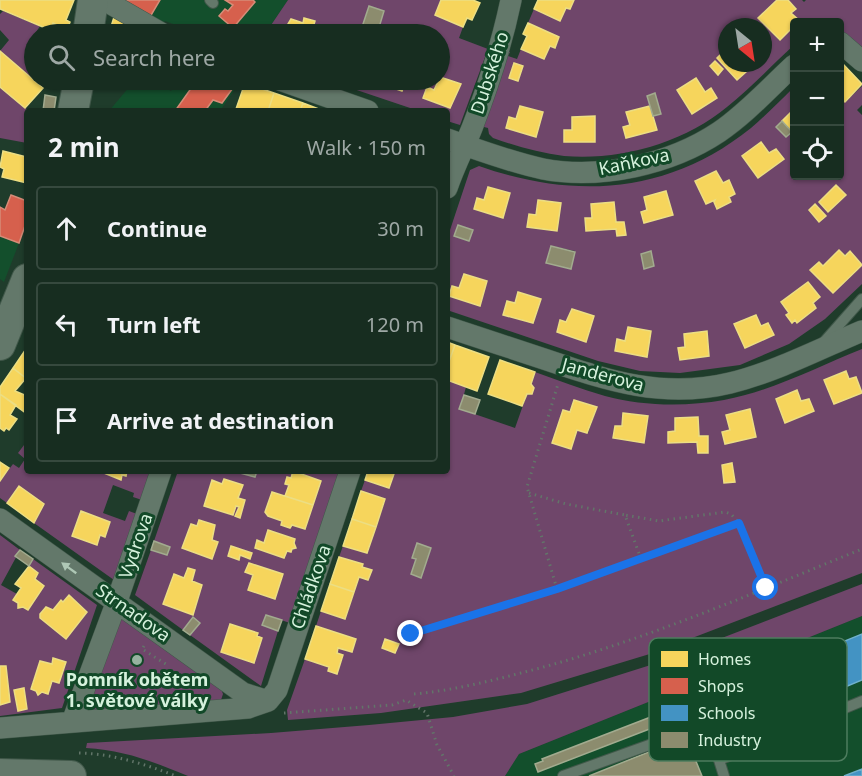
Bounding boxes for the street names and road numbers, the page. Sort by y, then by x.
street label: Dubského [464,28,514,117]
street label: Kaňkova [596,142,671,180]
street label: Janderova [558,351,647,397]
street label: Vydrova [113,510,157,582]
street label: Chládkova [284,541,336,632]
street label: Strnadova [92,578,176,647]

